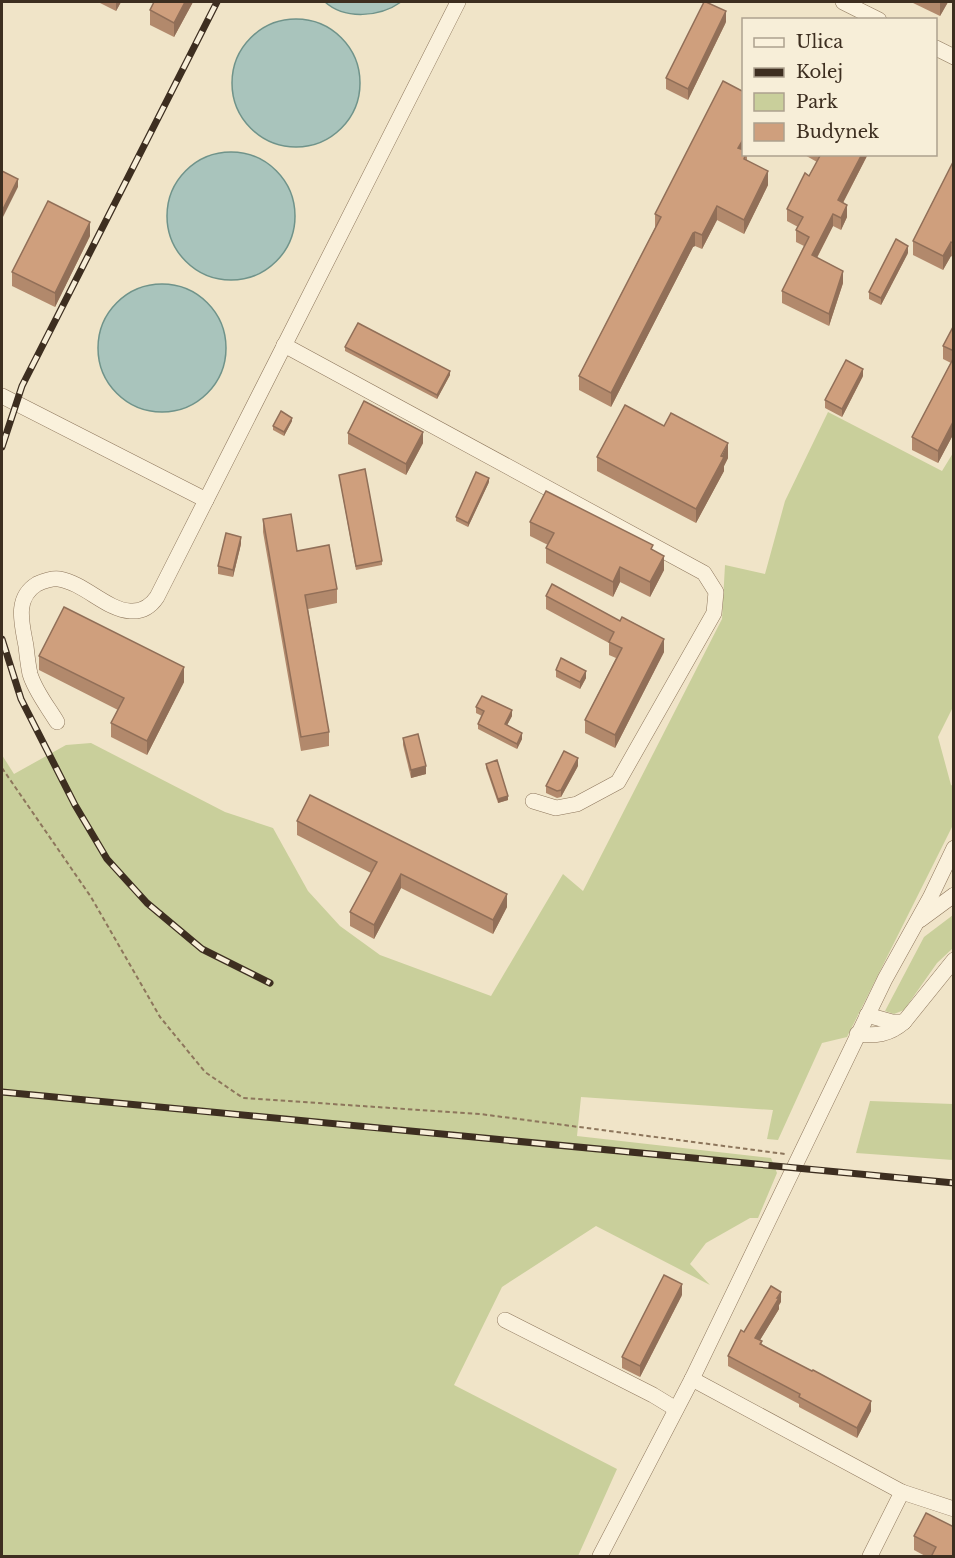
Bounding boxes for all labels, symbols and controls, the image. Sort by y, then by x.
legend [742,18,937,156]
text: Ulica [796,31,843,53]
text: Kolej [796,61,843,83]
text: Park [796,91,838,113]
text: Budynek [796,121,879,143]

